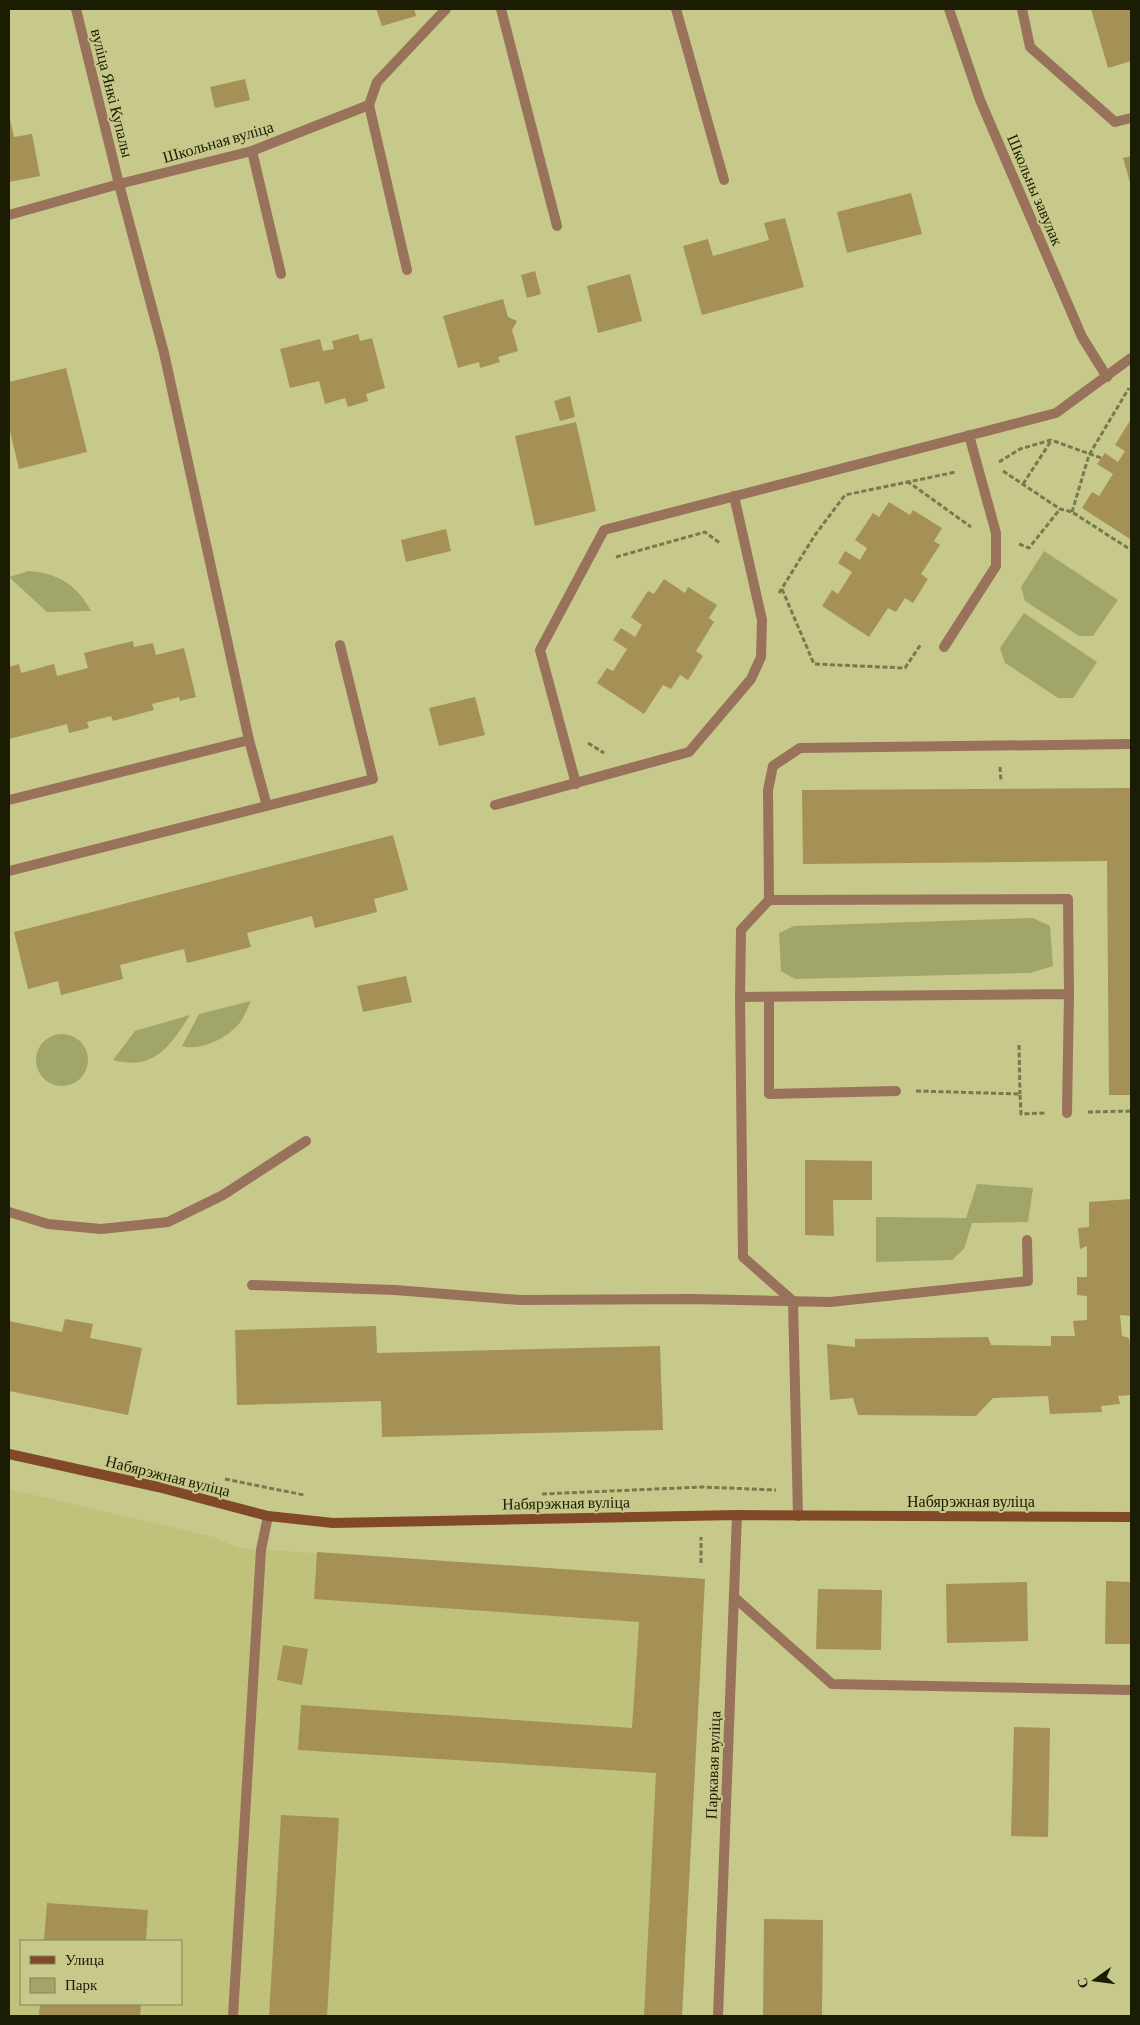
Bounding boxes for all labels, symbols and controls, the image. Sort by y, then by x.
street label: вуліца Янкі Купалы [87,27,136,160]
street label: Школьная вуліца [161,118,276,167]
street label: Школьны завулак [1003,132,1066,249]
street label: Набярэжная вуліца [104,1452,232,1501]
street label: Набярэжная вуліца [502,1493,630,1514]
street label: Набярэжная вуліца [907,1493,1035,1511]
street label: Паркавая вуліца [703,1710,724,1820]
legend [20,1940,182,2005]
text: Улица [65,1952,104,1968]
north arrow [1070,1955,1120,2005]
text: С [1073,1976,1091,1990]
text: Парк [65,1977,98,1993]

